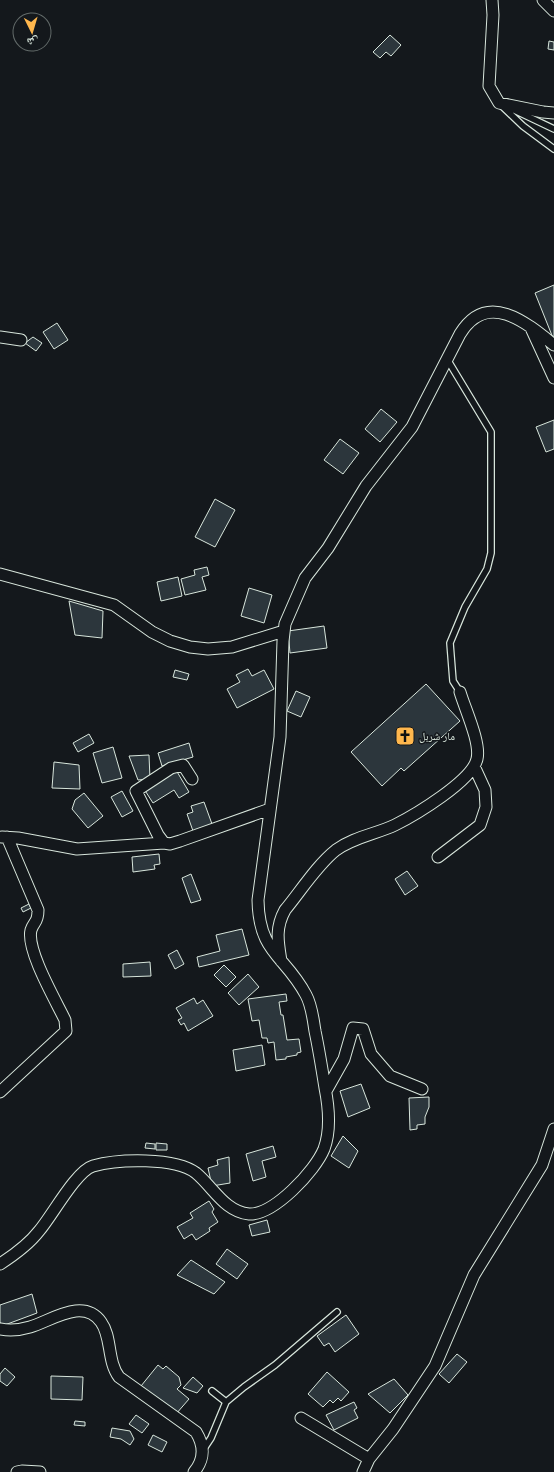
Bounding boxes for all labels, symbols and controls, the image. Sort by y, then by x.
north arrow [12,12,52,52]
text: ش [26,33,39,48]
church icon: مار شربل [394,725,416,747]
place label: مار شربل [419,730,455,743]

